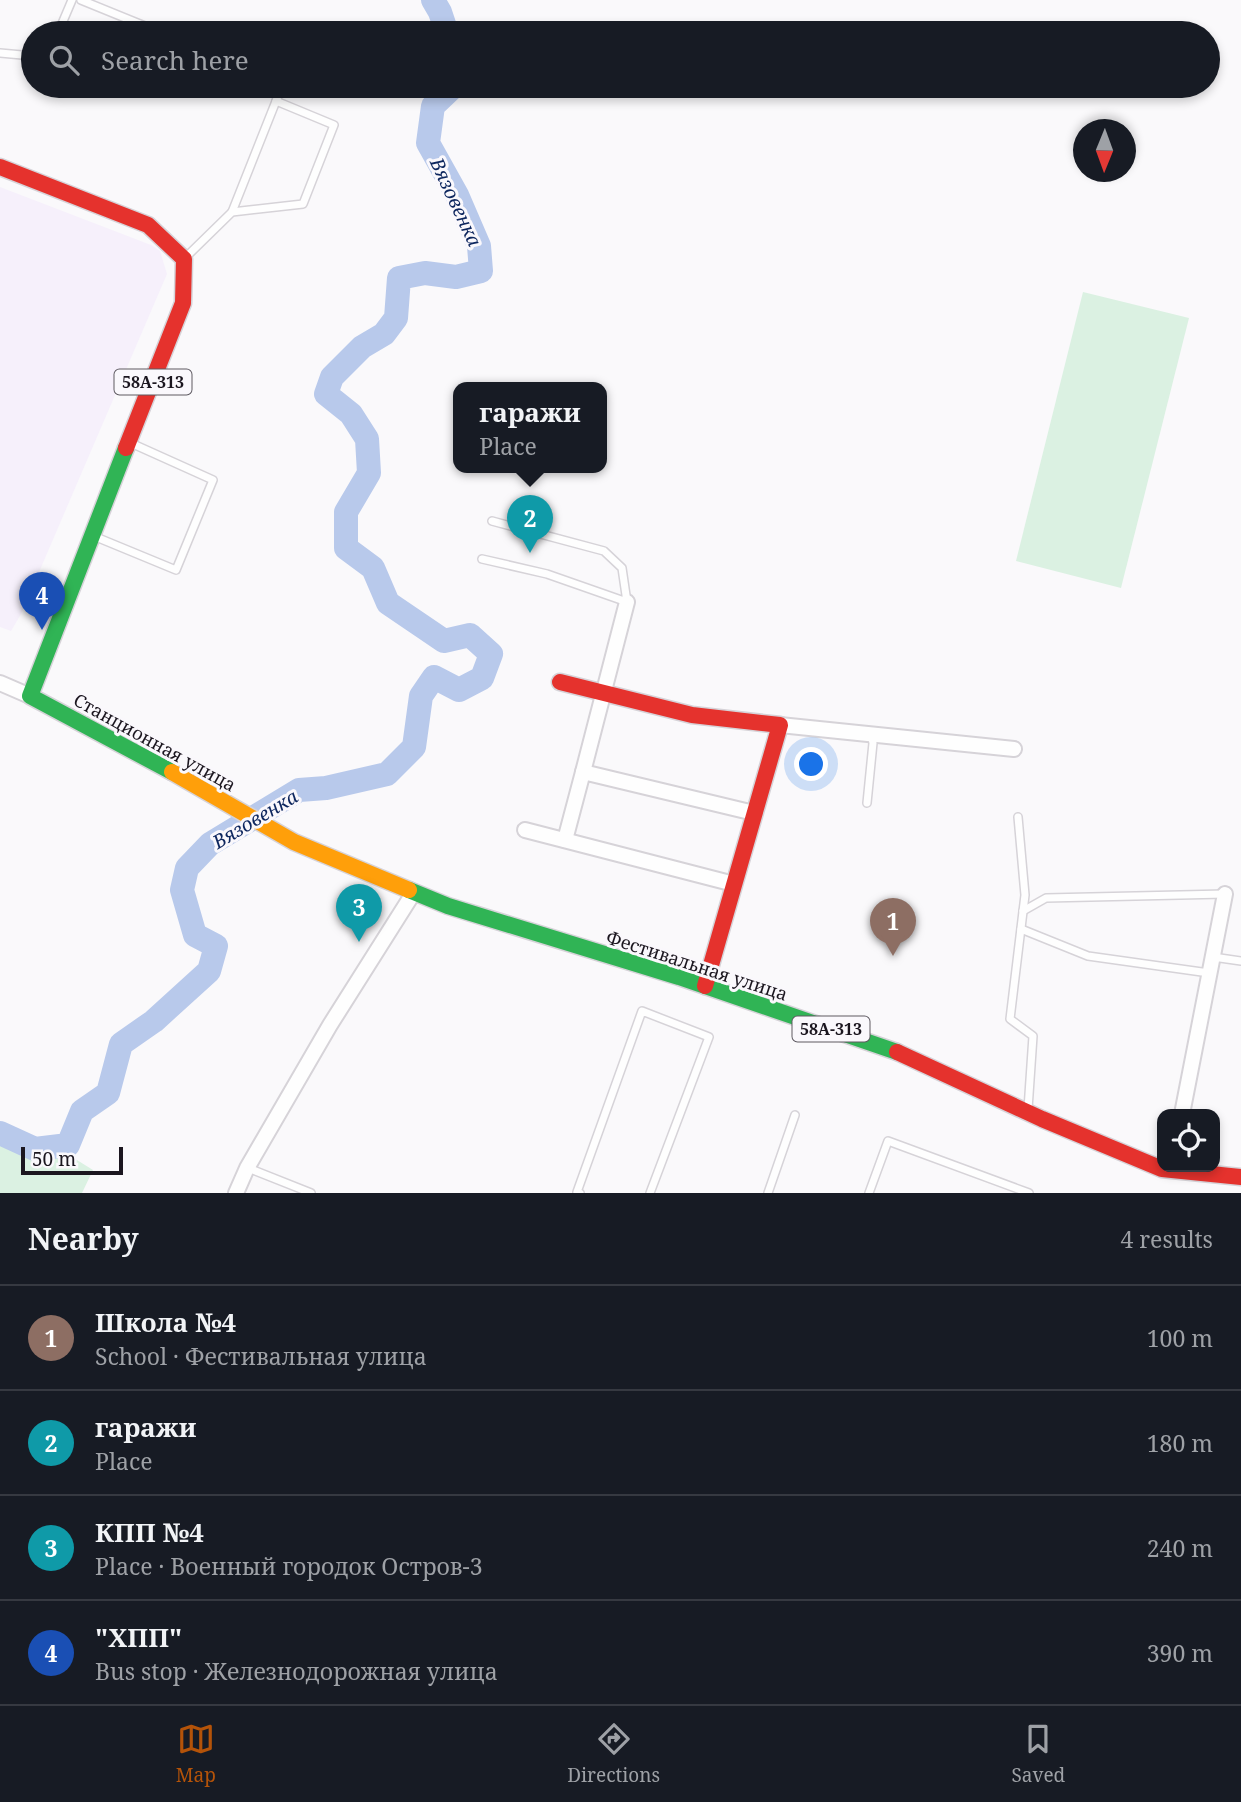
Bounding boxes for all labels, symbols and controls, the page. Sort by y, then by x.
search box [21,21,1220,98]
icon: search [45,41,83,79]
text: Search here [101,42,249,78]
north arrow [1073,119,1136,182]
water label: Вязовенка [424,152,488,251]
road number: 58А-313 [114,370,192,394]
popup [453,382,607,473]
text: гаражи [479,394,581,430]
text: Place [479,430,537,462]
pin: 2 [507,495,553,553]
pin: 4 [19,572,65,630]
street label: Станционная улица [69,687,241,797]
your location [794,747,828,781]
water label: Вязовенка [207,783,303,855]
pin: 3 [336,884,382,942]
pin: 1 [870,898,916,956]
street label: Фестивальная улица [603,924,791,1006]
road number: 58А-313 [792,1016,870,1042]
map controls [1157,1109,1220,1172]
button: locate [1157,1109,1220,1172]
scale bar [21,1144,122,1176]
text: 50 m [32,1146,76,1172]
text: Nearby [28,1218,139,1259]
text: 4 results [1120,1223,1213,1255]
text: Школа №4 [95,1304,236,1340]
text: 1 [45,1322,58,1354]
text: 100 m [1147,1322,1213,1354]
text: School · Фестивальная улица [95,1340,427,1372]
text: гаражи [95,1409,196,1445]
text: 2 [45,1427,58,1459]
text: 180 m [1147,1427,1213,1459]
text: Place [95,1445,153,1477]
text: КПП №4 [95,1514,204,1550]
text: 3 [45,1532,58,1564]
text: 240 m [1147,1532,1213,1564]
text: Place · Военный городок Остров-3 [95,1550,483,1582]
text: "ХПП" [95,1619,182,1655]
text: 4 [45,1637,58,1669]
text: 390 m [1147,1637,1213,1669]
text: Bus stop · Железнодорожная улица [95,1655,498,1687]
tab: Map [176,1720,216,1788]
tab: Directions [567,1720,660,1788]
tab: Saved [1011,1720,1065,1788]

